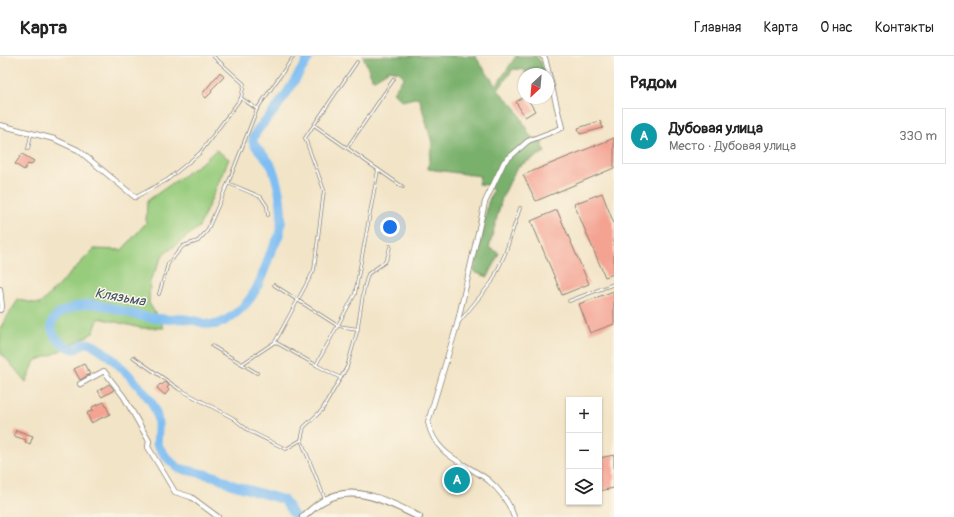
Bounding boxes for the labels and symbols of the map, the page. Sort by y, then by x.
north arrow [518,68,554,104]
your location [380,217,400,237]
water label: Клязьма [93,284,148,310]
pin: A [444,465,470,495]

